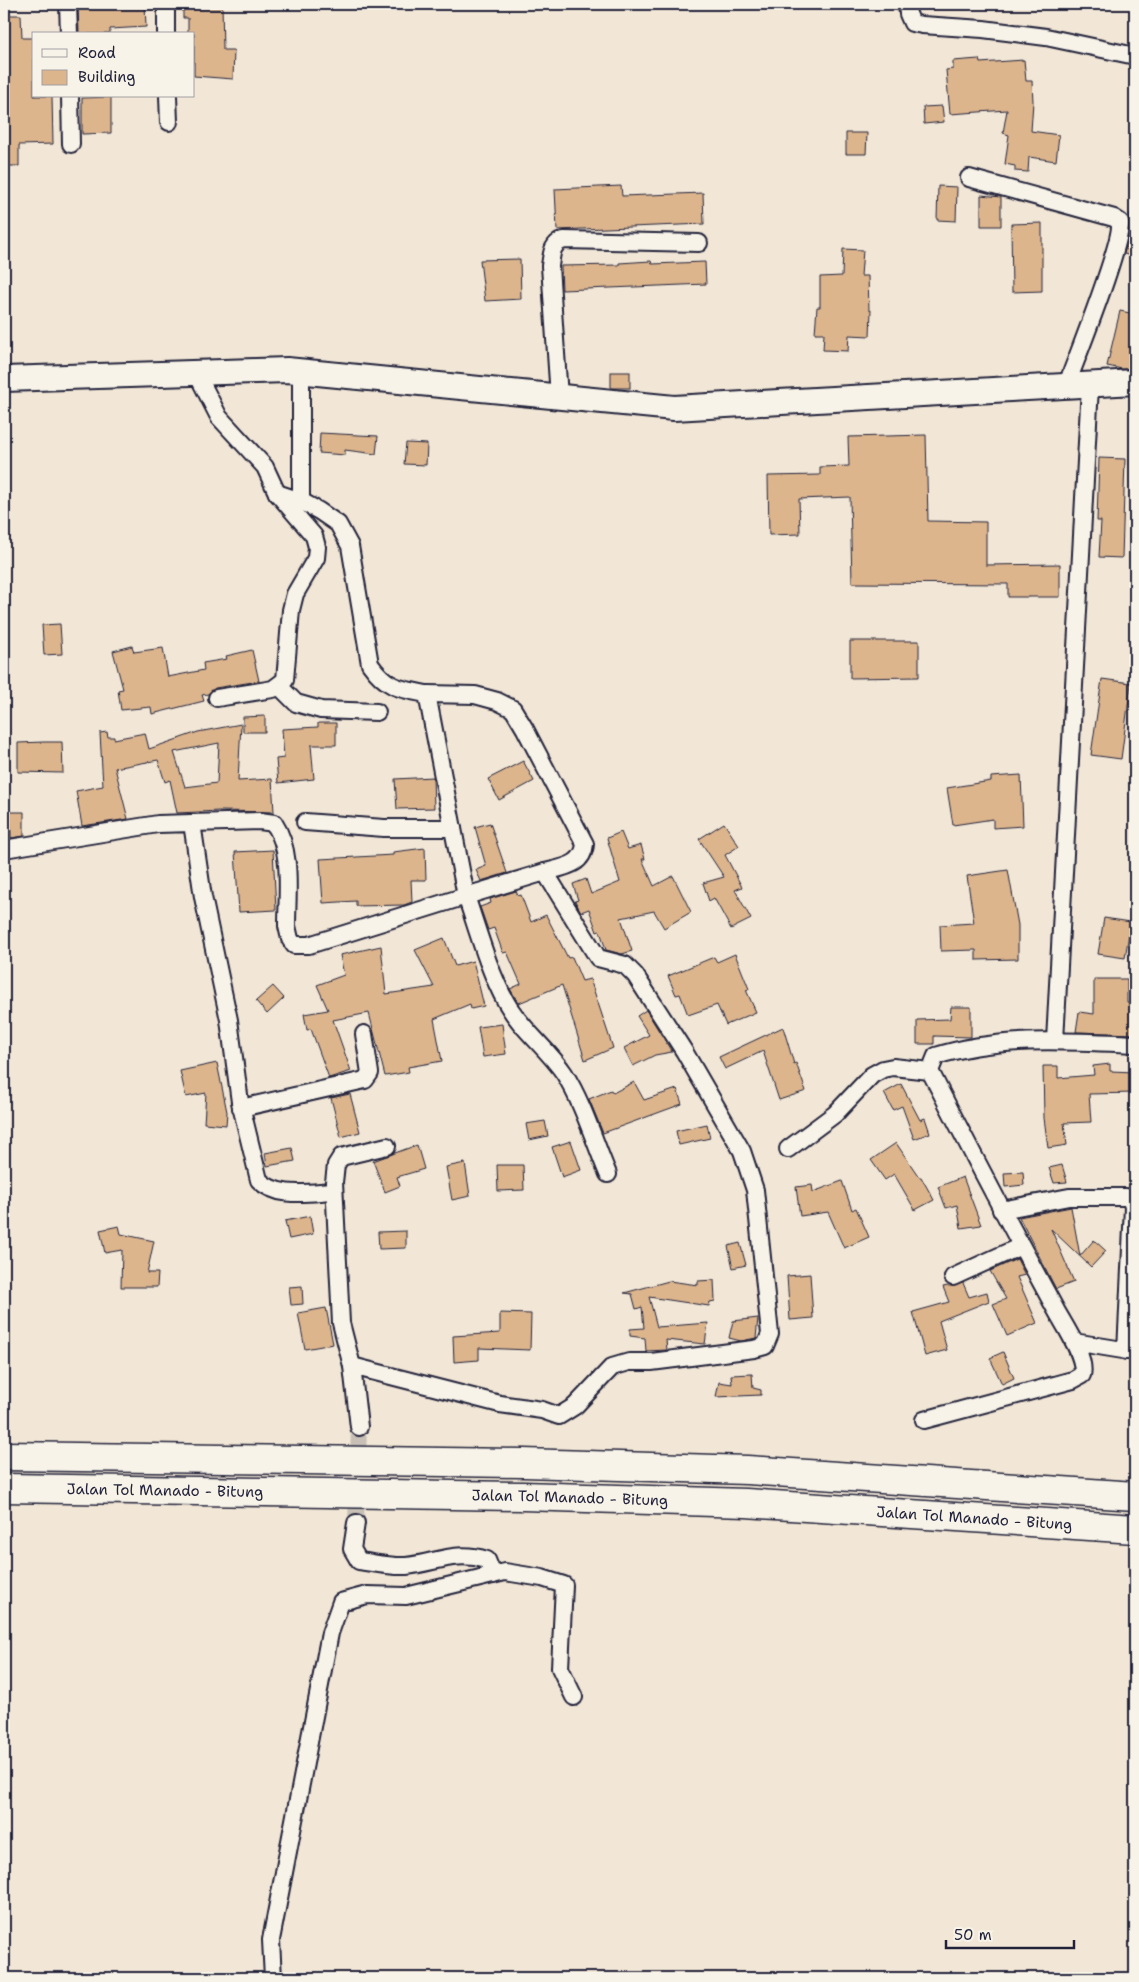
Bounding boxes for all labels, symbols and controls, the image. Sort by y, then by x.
legend [32,32,195,98]
text: Road [78,43,116,63]
text: Building [78,67,135,87]
street label: Jalan Tol Manado - Bitung [67,1479,263,1502]
street label: Jalan Tol Manado - Bitung [471,1485,668,1511]
street label: Jalan Tol Manado - Bitung [876,1502,1073,1535]
scale bar [946,1917,1074,1949]
text: 50 m [954,1925,992,1945]

